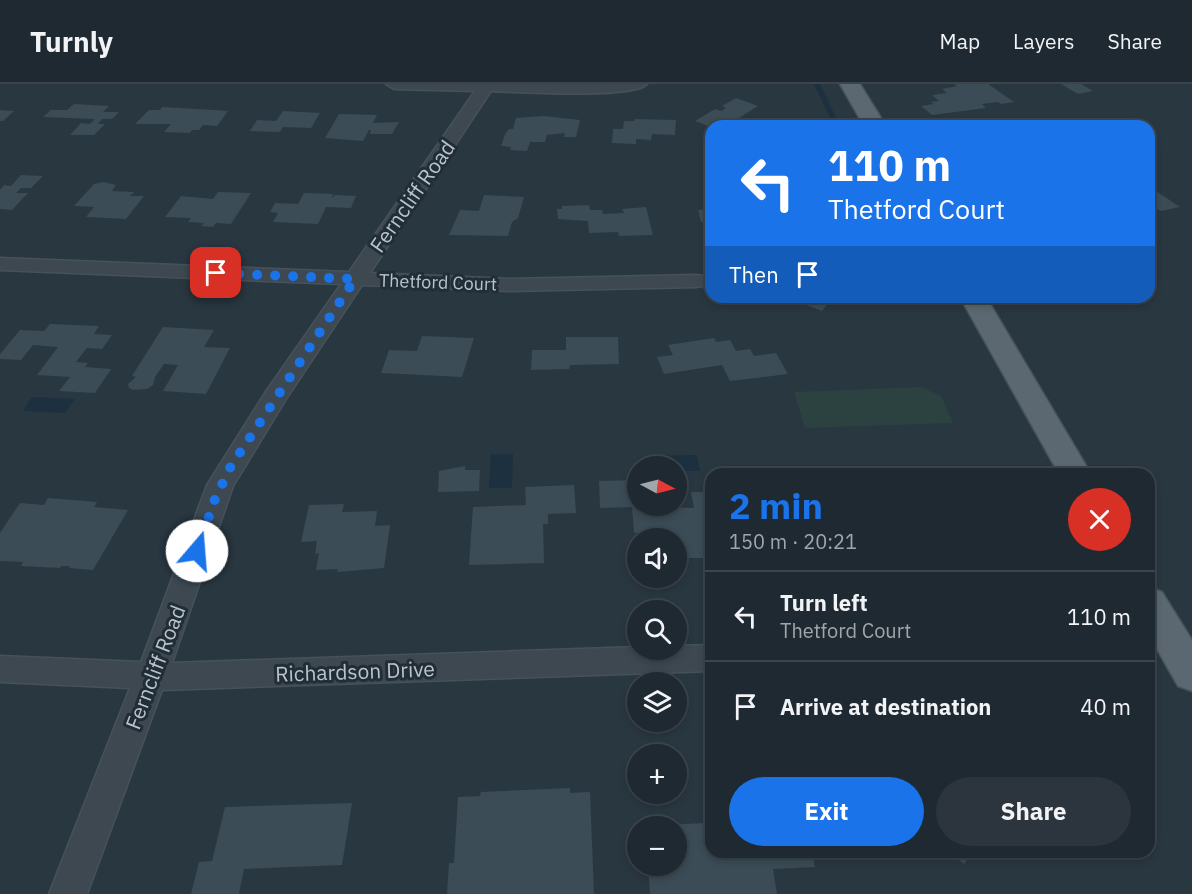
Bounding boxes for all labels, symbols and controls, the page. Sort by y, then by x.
text: Turnly [30,23,113,60]
text: Map [940,27,980,55]
text: Layers [1013,27,1075,55]
text: Share [1108,27,1162,55]
street label: Ferncliff Road [363,134,461,258]
text: 110 m [828,138,951,193]
icon: left [729,144,807,222]
text: Thetford Court [828,191,1005,226]
pin [190,247,241,298]
icon: arrive [199,256,232,289]
icon: arrive [791,258,824,291]
text: Then [729,260,779,289]
street label: Thetford Court [379,268,497,296]
north arrow [627,456,687,516]
map controls [627,456,687,876]
text: 2 min [729,482,823,529]
button: close [1068,488,1131,551]
position arrow [165,519,229,583]
button: sound [627,528,687,588]
text: 150 m · 20:21 [729,528,857,555]
text: Turn left [780,588,868,617]
button: search [627,600,687,660]
icon: left [729,600,762,633]
street label: Ferncliff Road [119,601,191,733]
text: 110 m [1067,602,1131,631]
text: Thetford Court [780,617,911,644]
street label: Richardson Drive [275,654,435,688]
button: layers [627,672,687,732]
icon: arrive [729,690,762,723]
text: Arrive at destination [780,692,991,721]
text: 40 m [1080,692,1131,721]
button: + [627,744,687,804]
button: Exit [729,777,924,846]
button: Share [936,777,1131,846]
button: − [627,816,687,876]

